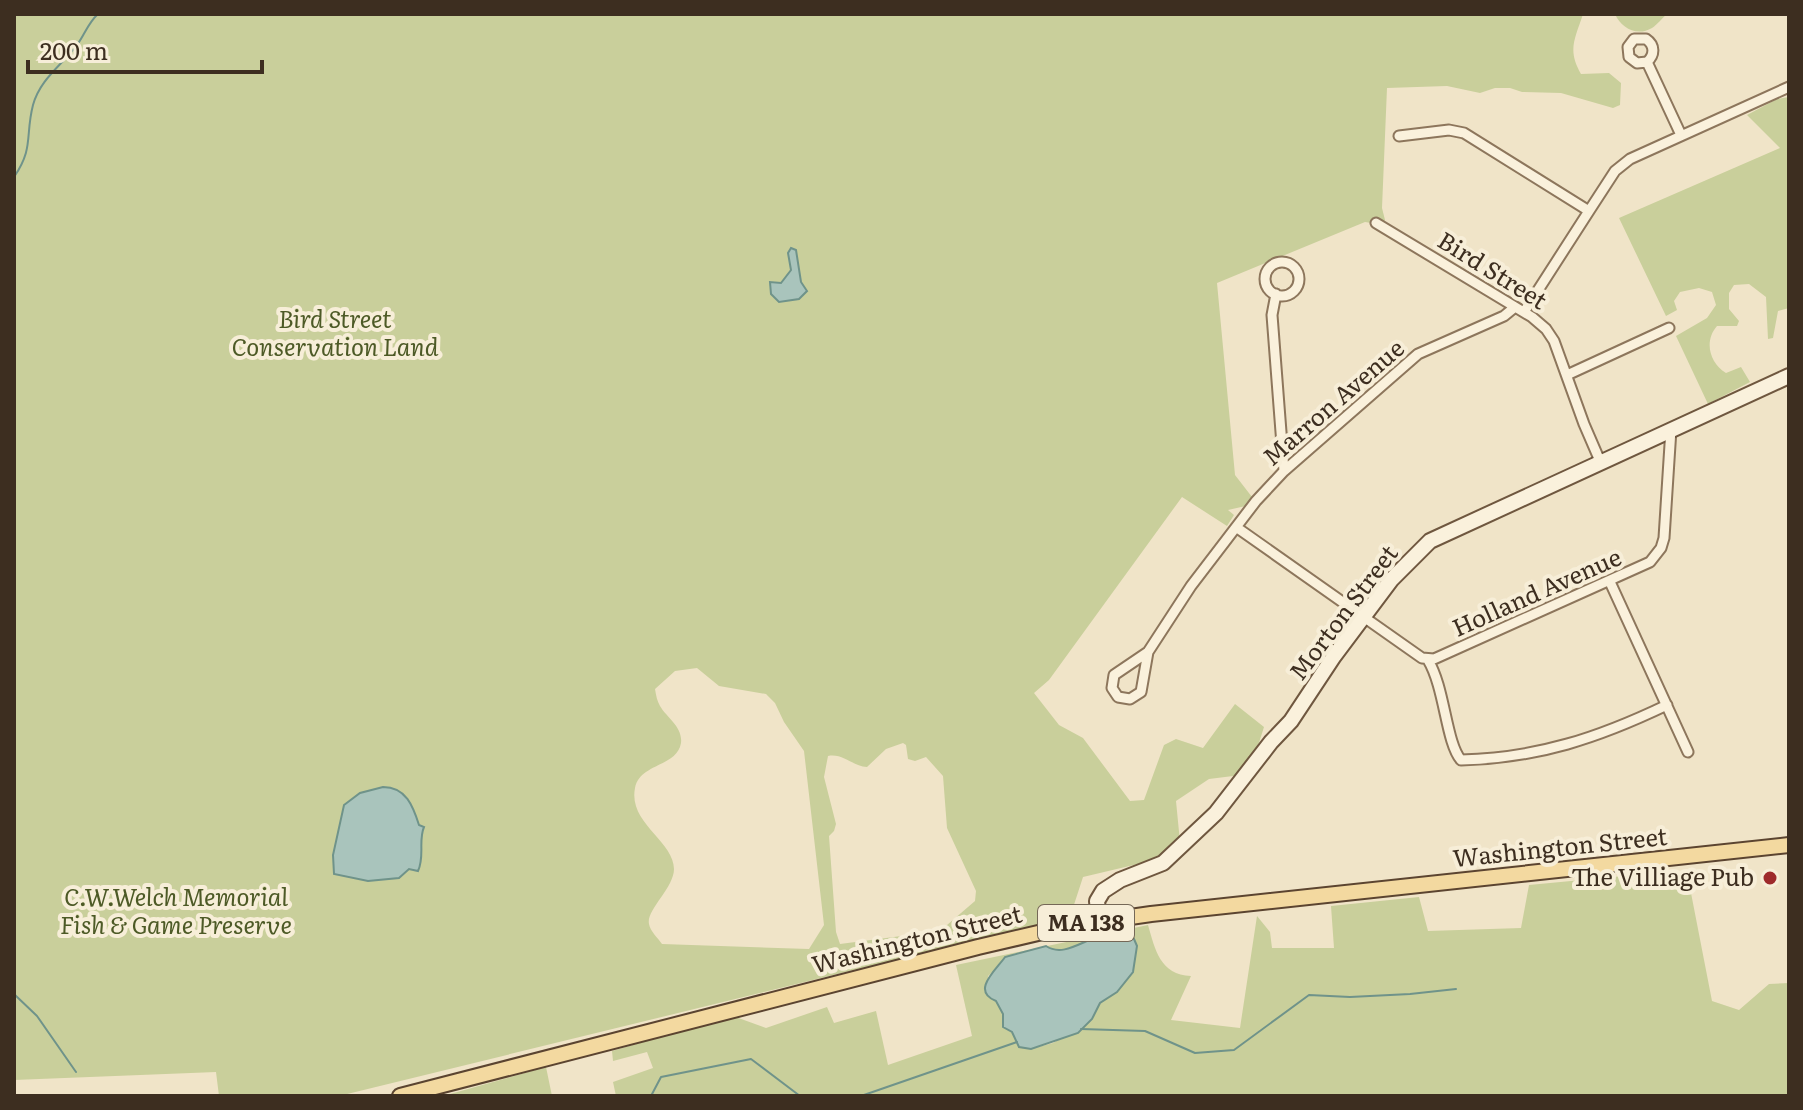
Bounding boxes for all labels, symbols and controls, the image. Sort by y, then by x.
scale bar [28,24,262,74]
text: 200 m [40,32,108,67]
street label: Bird Street [1432,221,1555,316]
park label: Bird Street Conservation Land [232,300,439,363]
street label: Marron Avenue [1254,330,1411,473]
street label: Morton Street [1279,536,1405,687]
street label: Holland Avenue [1446,538,1626,644]
street label: Washington Street [1451,817,1669,874]
place label: The Villiage Pub [1571,858,1754,893]
marker: The Villiage Pub [1761,869,1779,887]
park label: C.W.Welch Memorial Fish & Game Preserve [60,878,292,941]
street label: Washington Street [808,894,1025,981]
road number: MA 138 [1038,905,1134,941]

